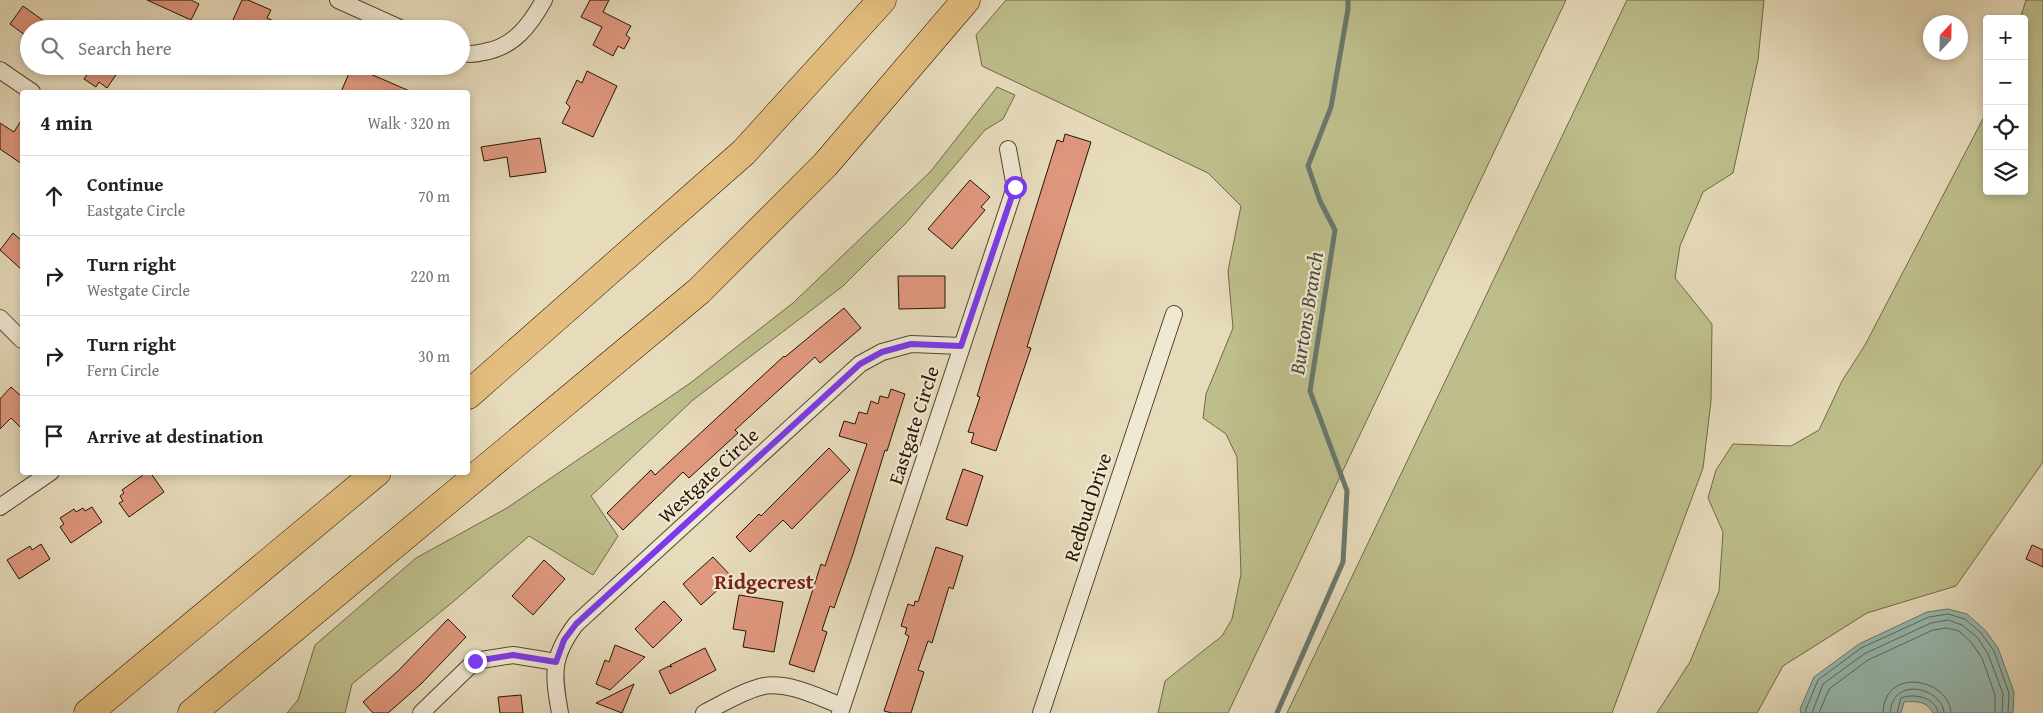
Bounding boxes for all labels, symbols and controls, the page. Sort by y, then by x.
north arrow [1923,15,1968,60]
map controls [1983,15,2028,195]
button: + [1983,15,2028,60]
search box [20,20,470,75]
icon: search [38,34,66,62]
text: Search here [78,34,172,62]
button: − [1983,60,2028,105]
button: locate [1983,105,2028,150]
text: 4 min [40,107,92,138]
text: Walk · 320 m [367,111,450,135]
button: layers [1983,150,2028,195]
text: Continue [87,170,164,198]
route start [1004,176,1027,199]
icon: ahead [40,182,68,210]
text: 70 m [418,184,450,208]
text: Eastgate Circle [87,198,185,222]
water label: Burtons Branch [1281,249,1331,378]
text: Turn right [87,250,176,278]
icon: right [40,262,68,290]
text: 220 m [410,264,450,288]
text: Westgate Circle [87,278,190,302]
text: Turn right [87,330,176,358]
icon: right [40,342,68,370]
text: 30 m [418,344,450,368]
text: Fern Circle [87,358,159,382]
street label: Eastgate Circle [880,362,946,488]
street label: Westgate Circle [651,420,765,530]
icon: arrive [40,422,68,450]
text: Arrive at destination [87,422,263,450]
street label: Redbud Drive [1056,449,1118,565]
district label: Ridgecrest [714,566,814,597]
route end [464,650,487,673]

